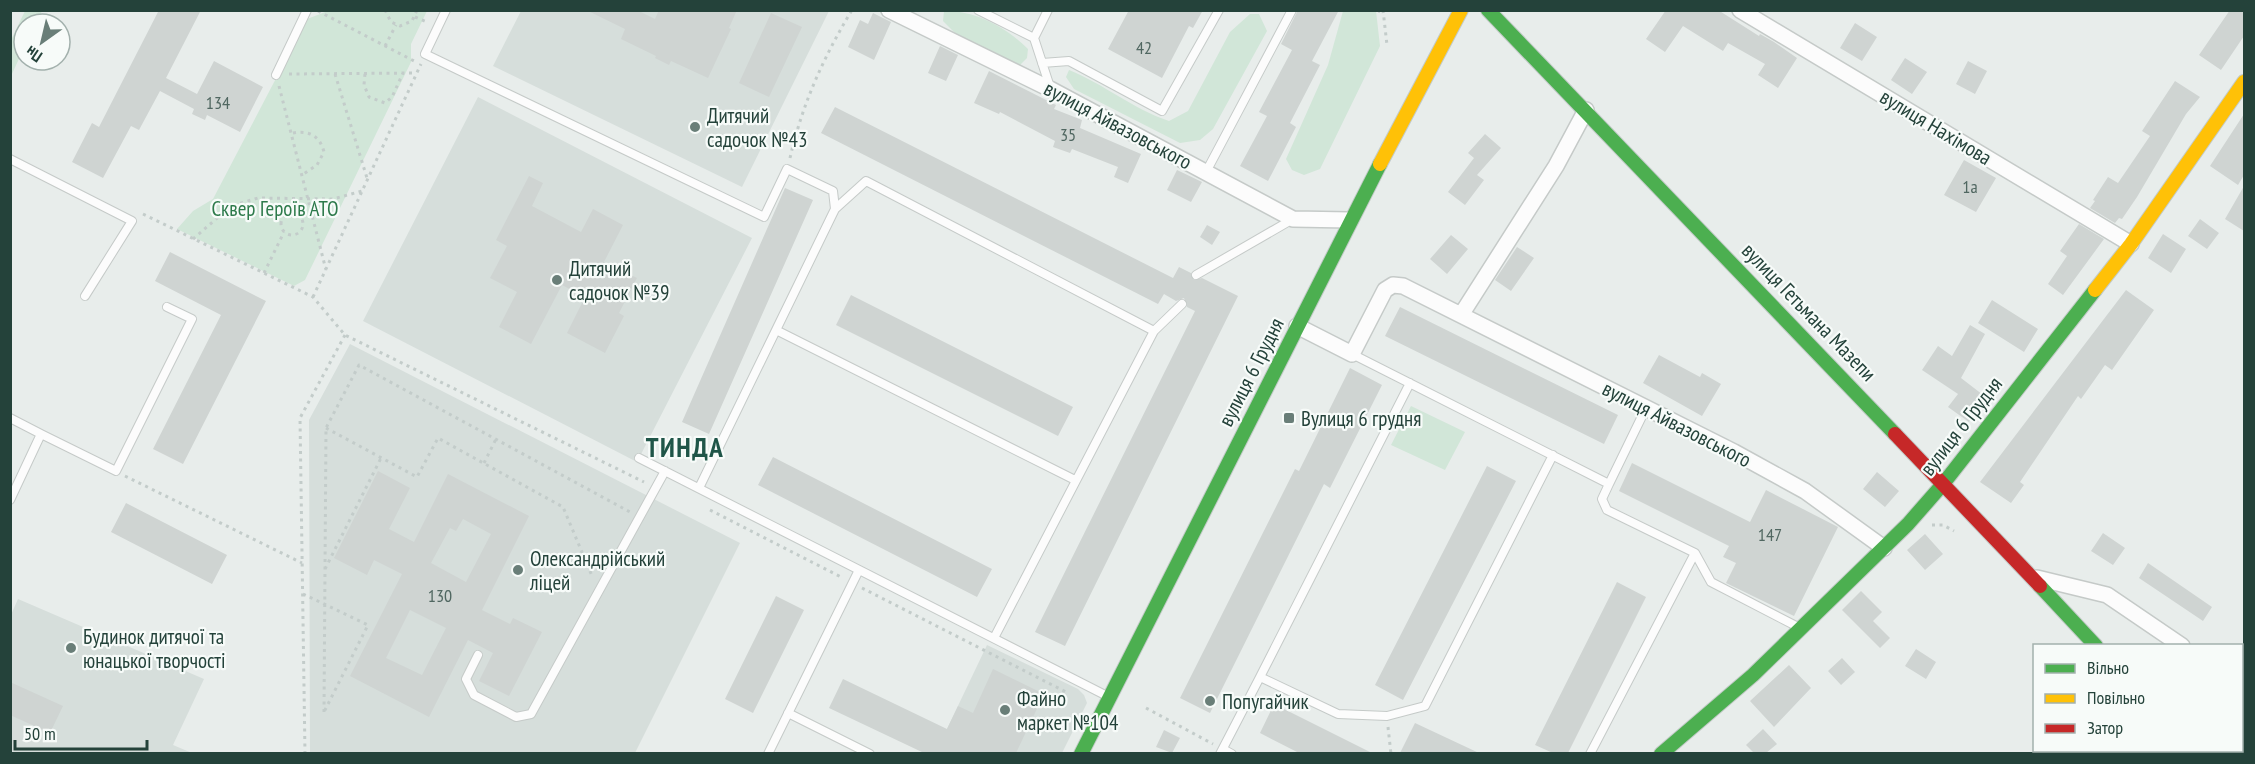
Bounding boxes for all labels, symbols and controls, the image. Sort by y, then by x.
north arrow [12,12,72,72]
house number: 42 [1136,36,1152,59]
text: Пн [22,42,46,67]
street label: вулиця Айвазовського [1039,75,1197,175]
street label: вулиця Нахімова [1875,83,1997,171]
house number: 134 [206,91,230,114]
place label: Дитячий садочок №43 [707,102,807,153]
marker: Дитячий садочок №43 [688,120,702,134]
house number: 35 [1060,123,1076,146]
house number: 1а [1962,175,1978,198]
park label: Сквер Героїв АТО [211,195,339,222]
street label: вулиця Гетьмана Мазепи [1736,237,1882,387]
place label: Дитячий садочок №39 [569,255,669,306]
marker: Дитячий садочок №39 [550,273,564,287]
street label: вулиця 6 Грудня [1212,313,1290,431]
street label: вулиця 6 Грудня [1914,371,2008,481]
street label: вулиця Айвазовського [1598,375,1756,473]
place label: Вулиця 6 грудня [1301,405,1421,432]
marker: Вулиця 6 грудня [1282,411,1296,425]
district label: ТИНДА [646,430,724,464]
house number: 147 [1758,523,1782,546]
place label: Олександрійський ліцей [529,545,665,596]
marker: Олександрійський ліцей [511,563,525,577]
house number: 130 [428,584,452,607]
place label: Будинок дитячої та юнацької творчості [83,623,226,674]
marker: Будинок дитячої та юнацької творчості [64,641,78,655]
legend [2033,644,2243,752]
text: Вільно [2087,656,2129,679]
place label: Файно маркет №104 [1017,685,1119,736]
text: Повільно [2087,686,2145,709]
place label: Попугайчик [1222,688,1309,715]
marker: Попугайчик [1203,694,1217,708]
marker: Файно маркет №104 [998,703,1012,717]
scale bar [15,713,147,751]
text: Затор [2087,716,2123,739]
text: 50 m [24,722,56,745]

